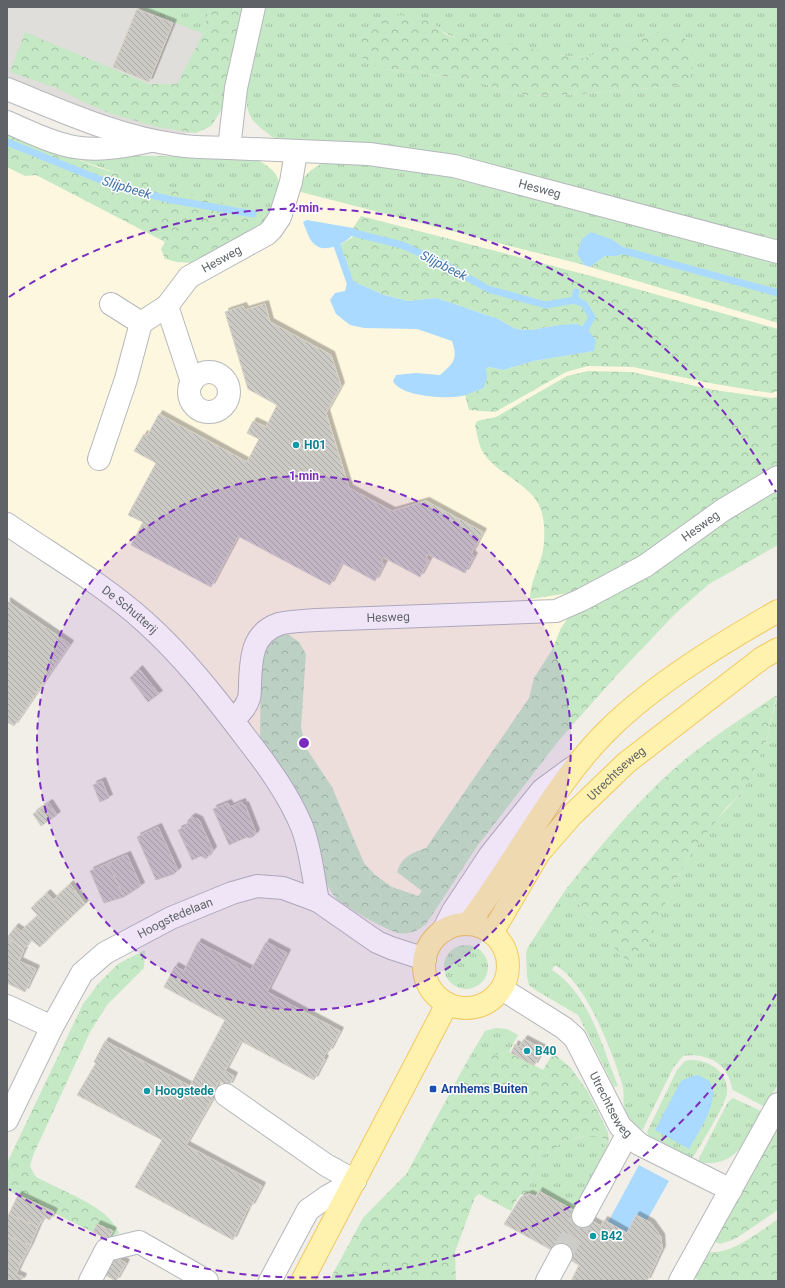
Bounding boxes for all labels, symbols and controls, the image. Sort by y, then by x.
water label: Slijpbeek [100,173,154,202]
street label: Hesweg [517,176,562,201]
text: 2 min [289,201,319,215]
street label: Hesweg [199,243,244,276]
water label: Slijpbeek [418,247,470,284]
place label: H01 [304,438,326,452]
marker: H01 [291,440,301,450]
text: 1 min [289,469,319,483]
street label: Hesweg [679,508,722,545]
street label: De Schutterij [99,583,161,637]
street label: Hesweg [366,609,410,625]
centre of rings [297,736,311,750]
street label: Utrechtseweg [584,744,648,803]
street label: Hoogstedelaan [135,895,215,941]
place label: B40 [535,1044,557,1058]
marker: B40 [522,1046,532,1056]
street label: Utrechtseweg [587,1070,635,1141]
place label: Arnhems Buiten [441,1082,528,1096]
place label: Hoogstede [155,1084,214,1098]
marker: Arnhems Buiten [428,1084,438,1094]
marker: Hoogstede [142,1086,152,1096]
place label: B42 [601,1229,623,1243]
marker: B42 [588,1231,598,1241]

